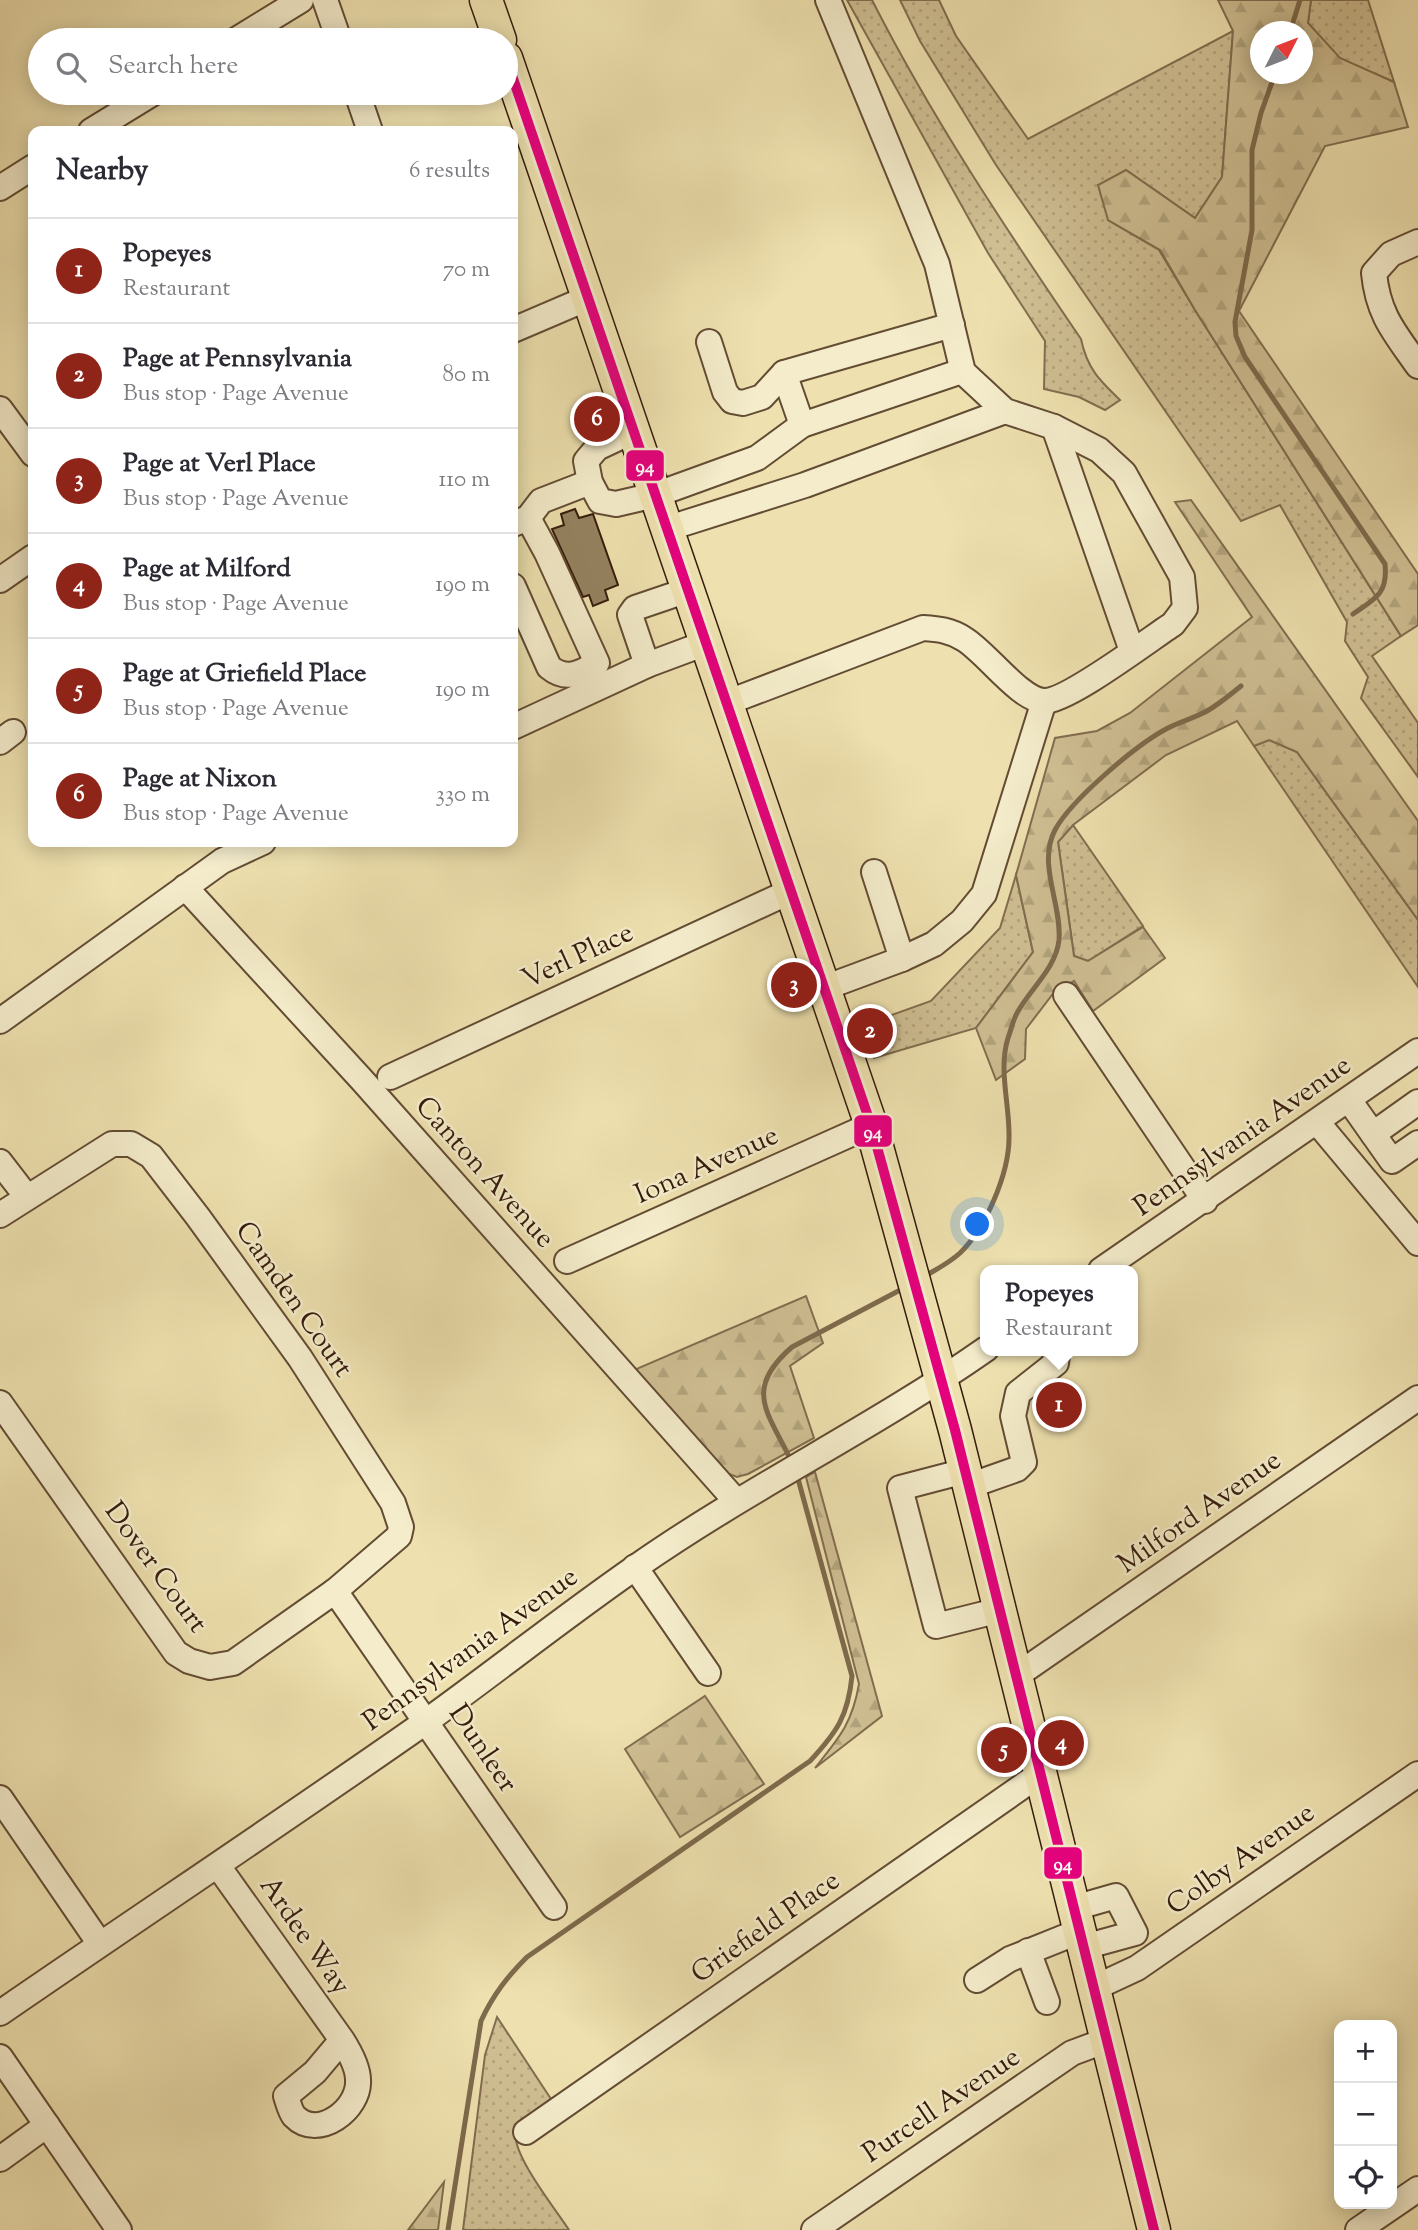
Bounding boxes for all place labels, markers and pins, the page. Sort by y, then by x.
pin: 6 [574,393,620,445]
pin: 3 [771,959,817,1011]
pin: 2 [847,1005,893,1057]
pin: 1 [1036,1379,1082,1431]
pin: 4 [1038,1717,1084,1769]
pin: 5 [981,1724,1027,1776]

